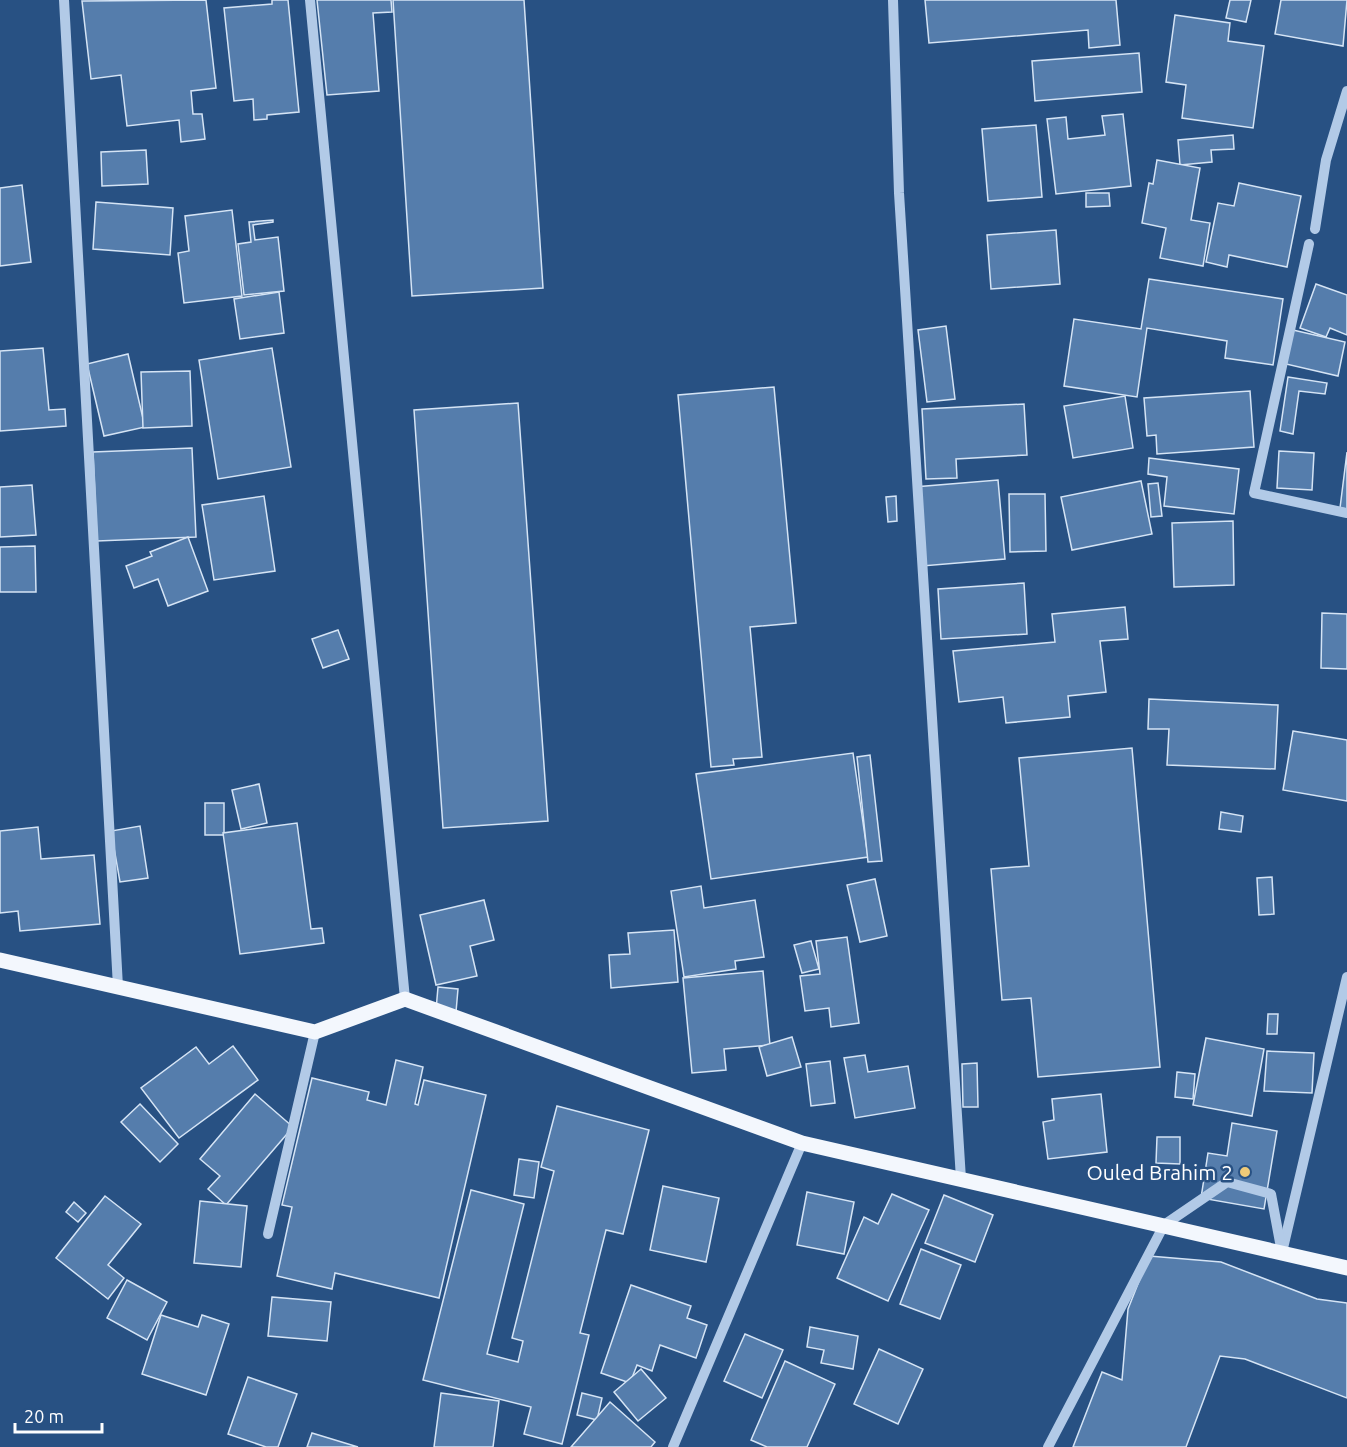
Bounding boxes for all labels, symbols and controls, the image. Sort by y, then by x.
place label: Ouled Brahim 2 [1087,1160,1233,1184]
marker: Ouled Brahim 2 [1238,1165,1252,1179]
scale bar [15,1396,102,1434]
text: 20 m [24,1406,64,1426]

